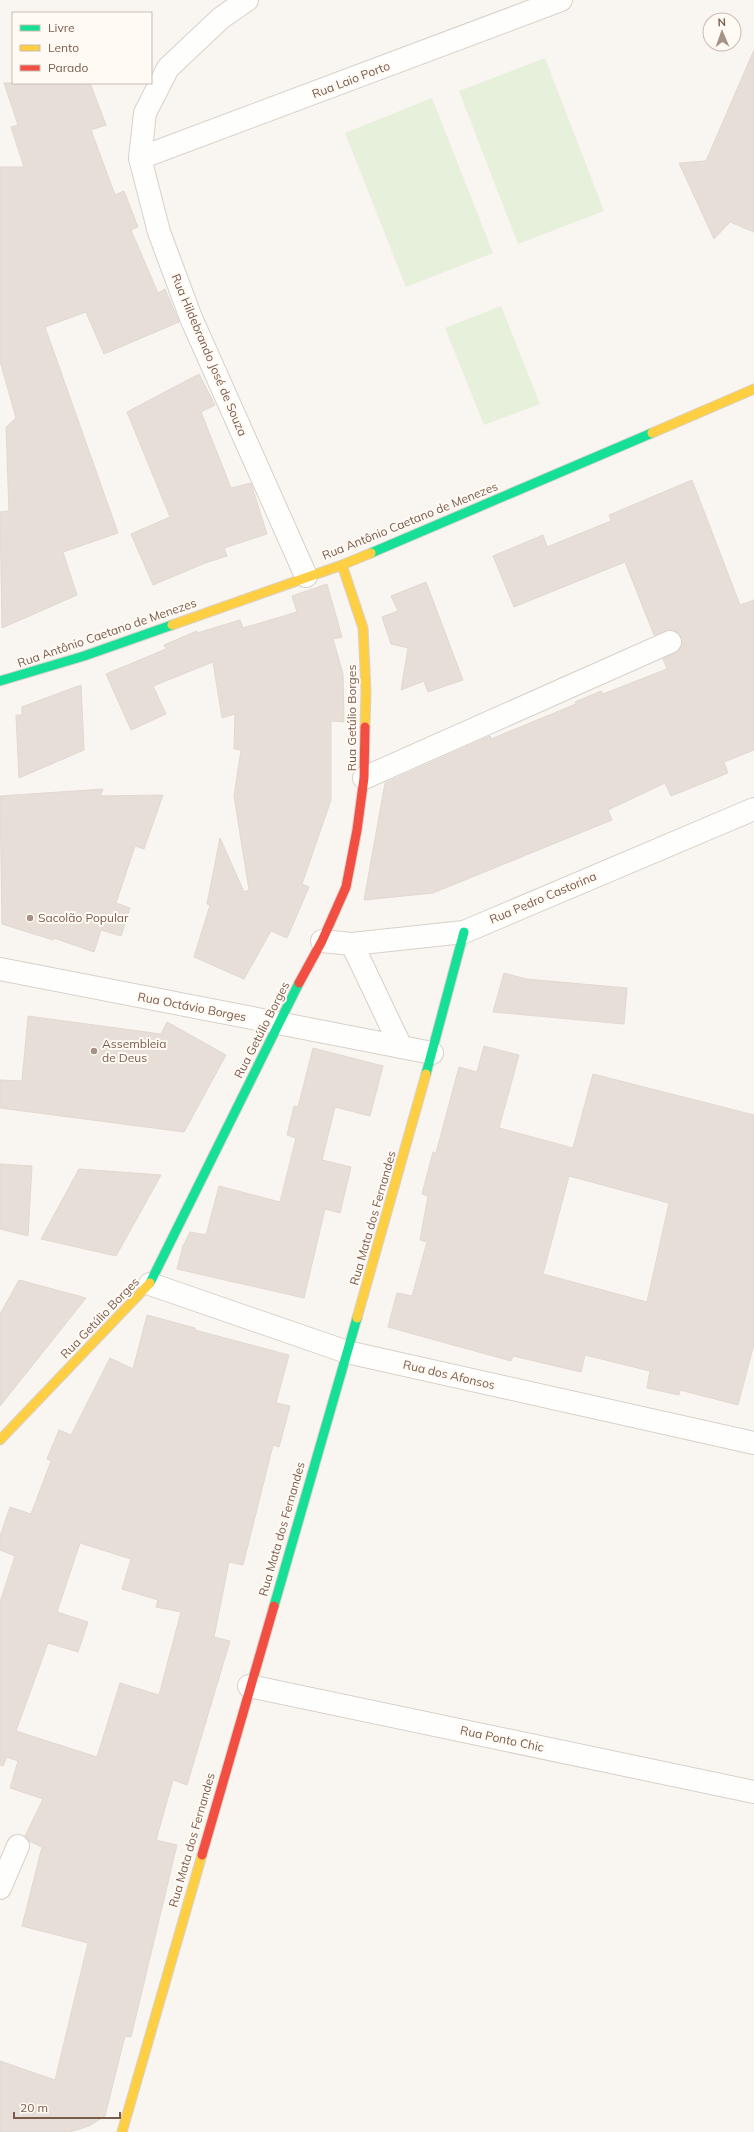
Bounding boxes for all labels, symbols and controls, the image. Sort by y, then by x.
legend [12,12,152,84]
north arrow [702,12,742,52]
text: N [717,15,726,29]
text: Livre [48,20,75,35]
text: Lento [48,40,79,55]
street label: Rua Laio Porto [310,58,392,101]
text: Parado [48,60,88,75]
street label: Rua Hildebrando José de Souza [168,271,251,438]
street label: Rua Antônio Caetano de Menezes [320,478,500,563]
street label: Rua Antônio Caetano de Menezes [15,595,198,670]
street label: Rua Getúlio Borges [344,665,359,771]
street label: Rua Pedro Castorina [487,868,598,927]
place label: Sacolão Popular [38,910,129,925]
marker: Sacolão Popular [25,913,35,923]
street label: Rua Getúlio Borges [231,979,292,1081]
street label: Rua Octávio Borges [136,989,248,1024]
place label: Assembleia de Deus [102,1036,166,1065]
marker: Assembleia de Deus [89,1046,99,1056]
street label: Rua Mata dos Fernandes [346,1149,399,1287]
street label: Rua Getúlio Borges [57,1274,142,1361]
street label: Rua dos Afonsos [402,1357,497,1392]
street label: Rua Mata dos Fernandes [255,1460,308,1598]
street label: Rua Ponto Chic [459,1722,545,1755]
street label: Rua Mata dos Fernandes [165,1771,218,1909]
scale bar [14,2094,120,2120]
text: 20 m [20,2100,48,2115]

